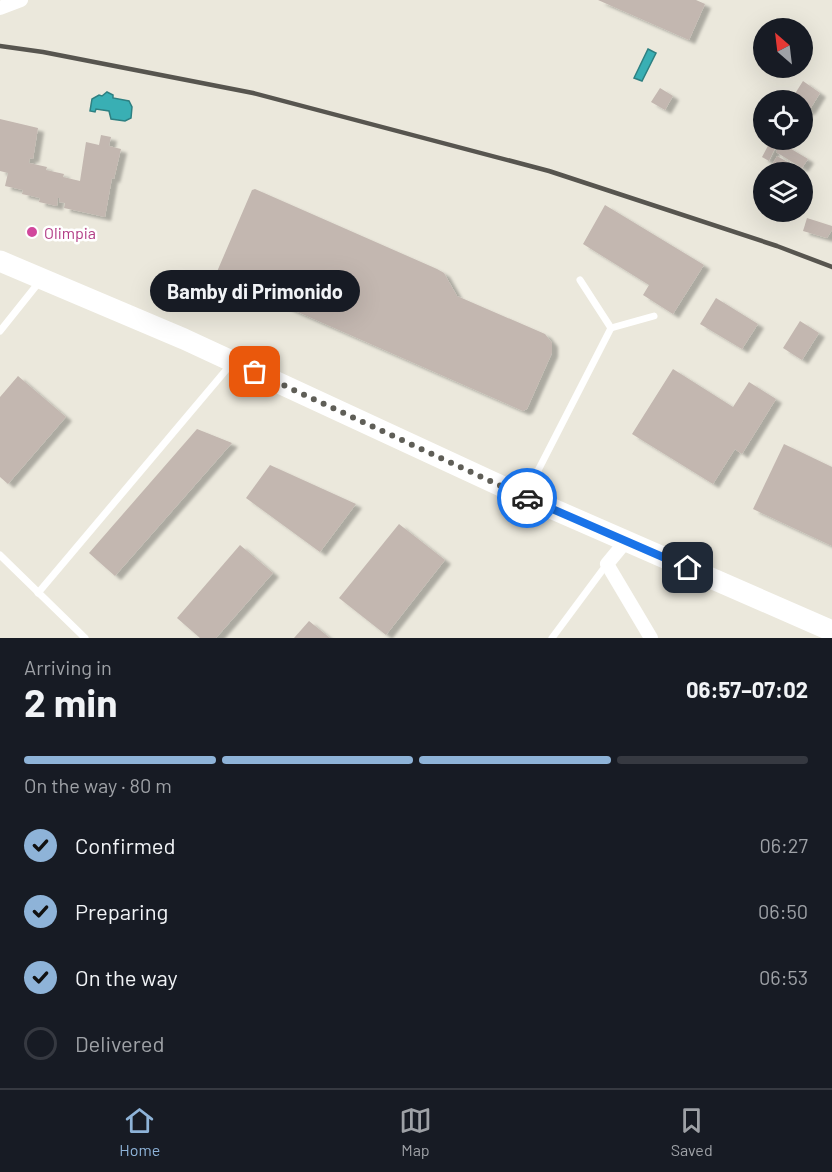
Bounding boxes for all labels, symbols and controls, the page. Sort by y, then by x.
north arrow [753,18,813,78]
map controls [753,18,813,222]
button: locate [753,90,813,150]
button: layers [753,162,813,222]
place label: Olimpia [44,223,96,242]
marker: Olimpia [25,225,39,239]
callout: Bamby di Primonido [150,270,360,312]
text: Bamby di Primonido [167,279,343,303]
pin [229,346,280,397]
icon: bag [238,355,271,388]
courier [497,468,557,528]
icon: car [511,482,544,515]
pin [662,542,713,593]
icon: home [671,551,704,584]
text: Arriving in [24,655,112,679]
text: 06:57–07:02 [686,676,808,702]
text: 2 min [24,678,117,725]
text: On the way · 80 m [24,773,172,797]
icon: check [24,829,57,862]
text: Confirmed [75,832,175,858]
text: 06:27 [759,833,808,857]
icon: check [24,895,57,928]
text: Preparing [75,898,168,924]
text: 06:50 [758,899,808,923]
icon: check [24,961,57,994]
text: On the way [75,964,178,990]
text: 06:53 [759,965,808,989]
text: Delivered [75,1030,164,1056]
tab: Home [119,1104,160,1159]
tab: Map [399,1104,432,1159]
tab: Saved [671,1104,713,1159]

